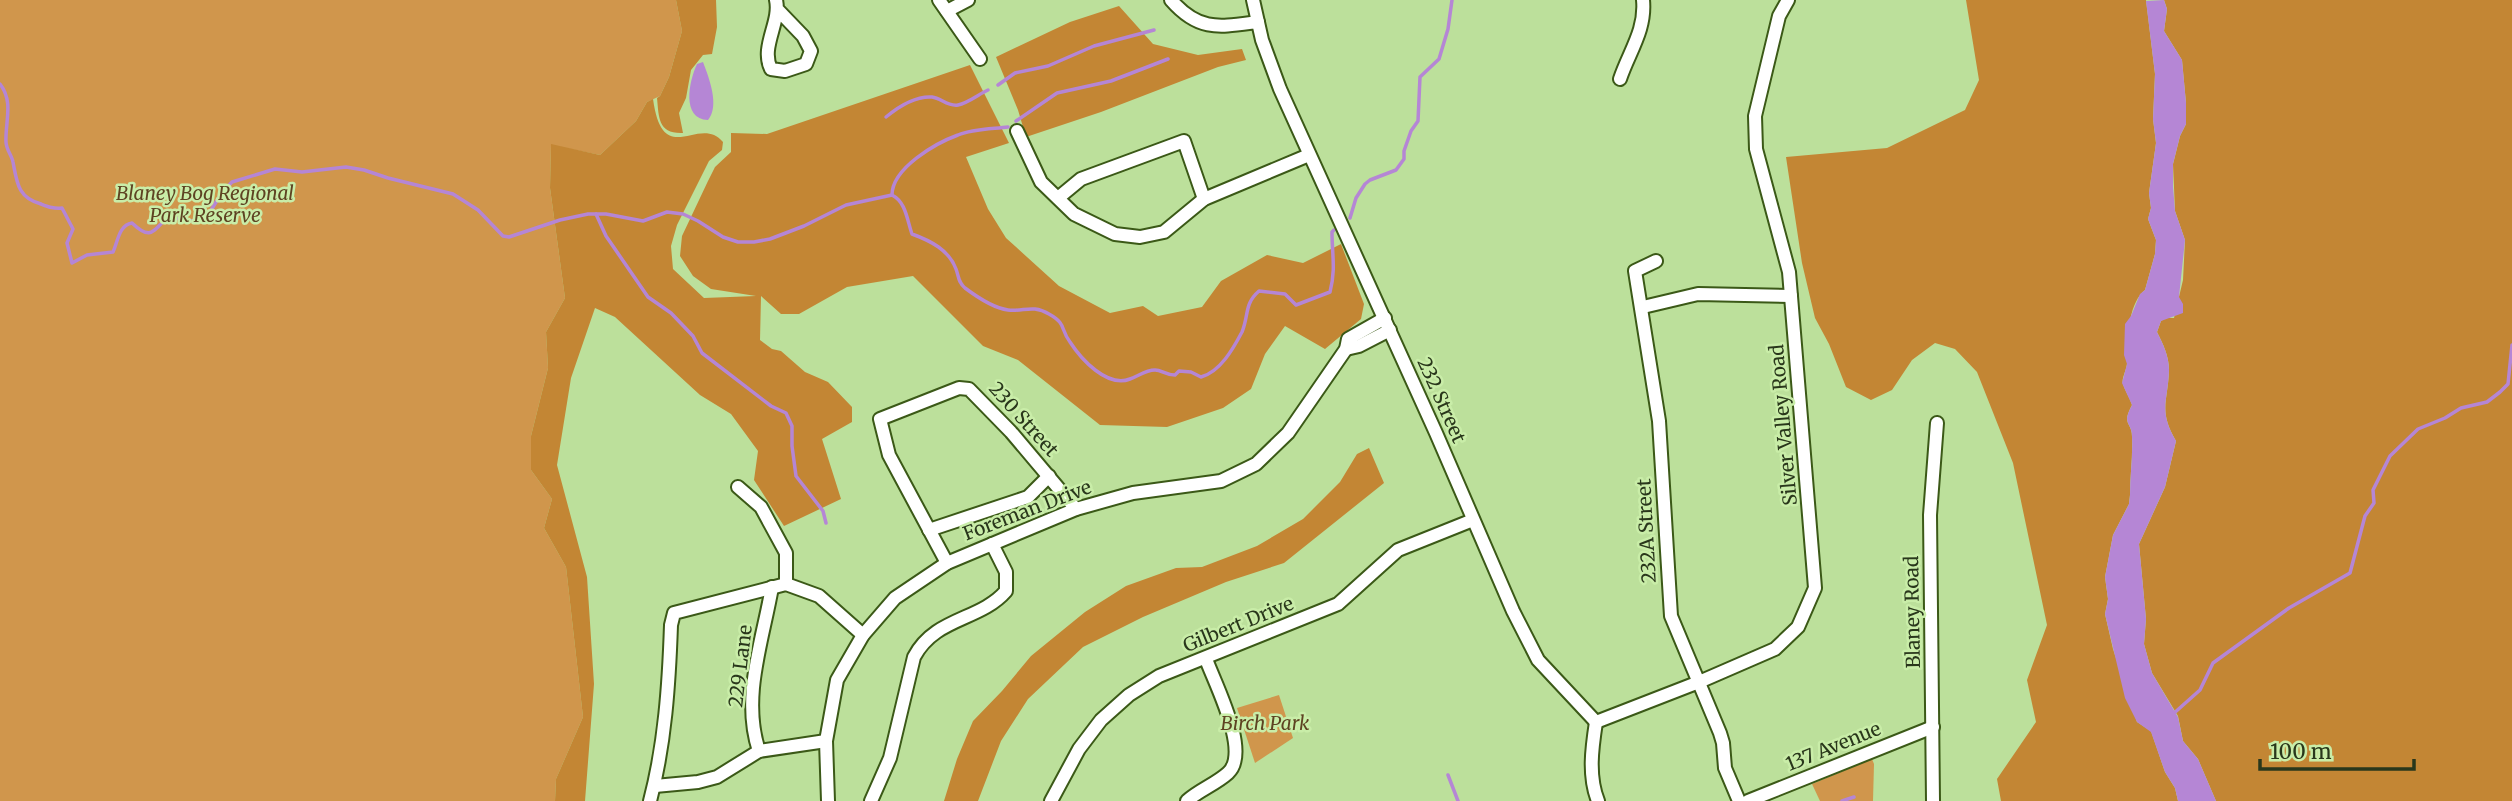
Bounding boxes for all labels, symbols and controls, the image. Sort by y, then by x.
park label: Blaney Bog Regional Park Reserve [116,181,294,227]
street label: Silver Valley Road [1764,343,1802,507]
street label: 232 Street [1413,354,1472,447]
street label: 230 Street [984,377,1064,462]
street label: Foreman Drive [960,475,1095,545]
street label: 232A Street [1631,478,1661,584]
street label: Blaney Road [1899,555,1925,669]
street label: Gilbert Drive [1179,591,1297,657]
street label: 229 Lane [723,623,757,709]
park label: Birch Park [1221,711,1310,735]
street label: 137 Avenue [1782,716,1884,776]
scale bar [2260,728,2414,772]
text: 100 m [2270,738,2332,765]

